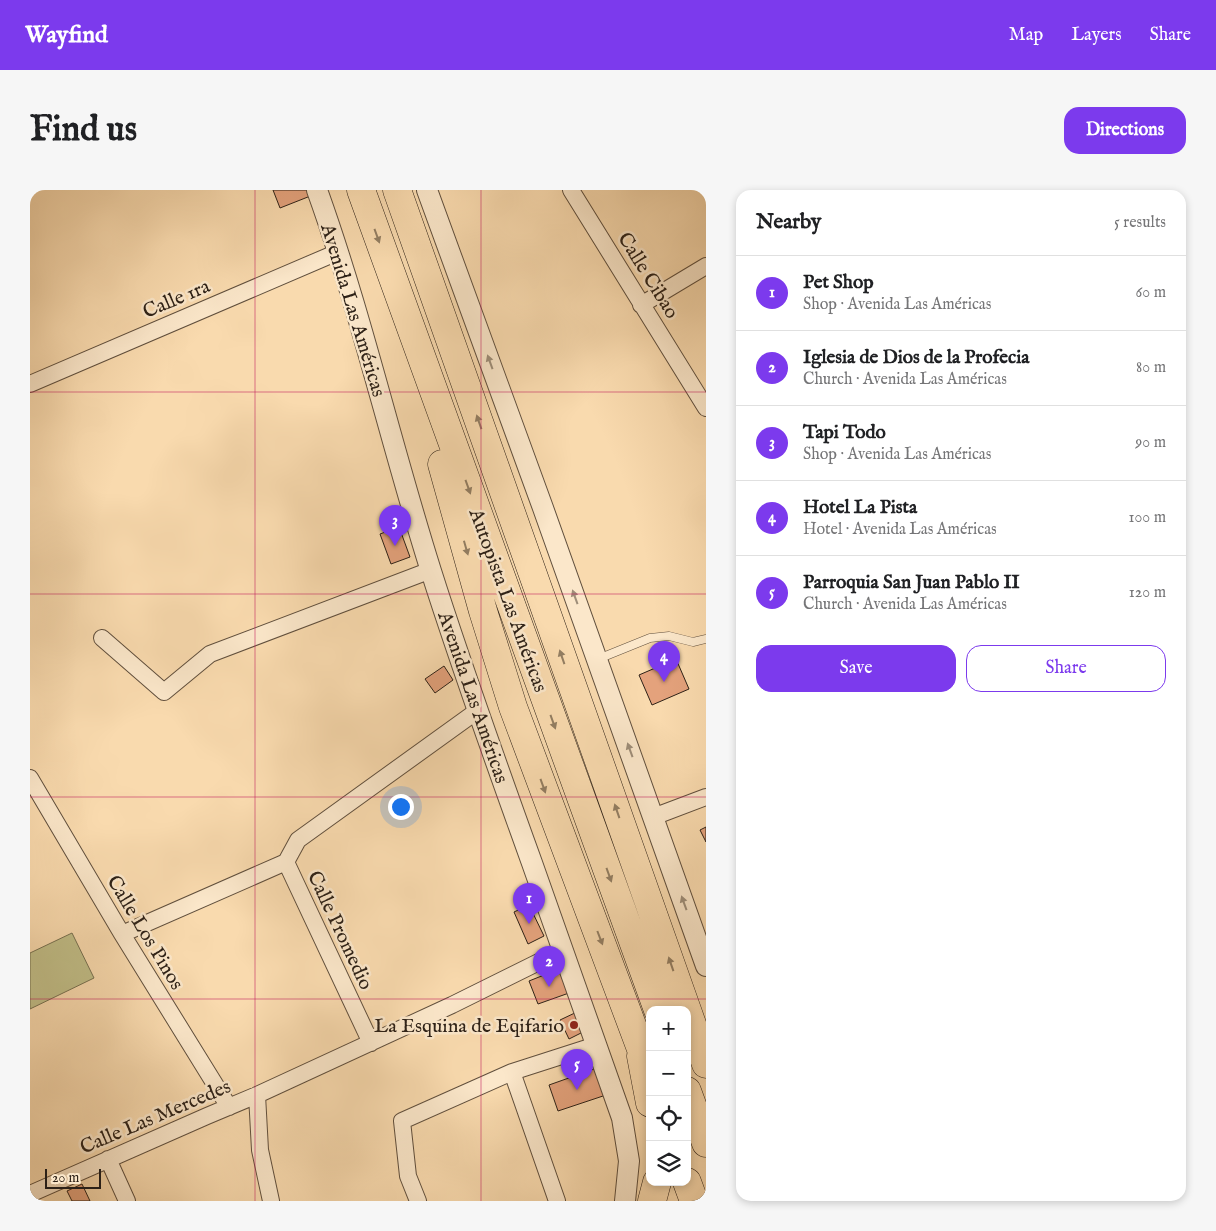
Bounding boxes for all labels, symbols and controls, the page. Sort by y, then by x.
text: Wayfind [25,20,108,51]
text: Map [1009,24,1043,47]
text: Layers [1071,24,1122,47]
text: Share [1150,24,1191,47]
button: Directions [1064,107,1186,154]
text: Find us [30,108,137,153]
text: Nearby [756,209,821,236]
text: 5 results [1114,213,1166,233]
street label: Avenida Las Américas [314,220,391,400]
street label: Calle Cibao [611,228,684,324]
one-way arrow [373,229,381,244]
text: Pet Shop [803,271,873,295]
street label: Calle 1ra [139,274,214,325]
text: 1 [769,283,775,303]
text: 60 m [1136,283,1166,303]
text: Shop · Avenida Las Américas [803,295,991,315]
text: Iglesia de Dios de la Profecia [803,346,1029,370]
one-way arrow [486,354,494,369]
text: 2 [768,358,776,378]
text: 80 m [1136,358,1166,378]
text: Church · Avenida Las Américas [803,370,1007,390]
one-way arrow [475,414,482,429]
text: Tapi Todo [803,421,886,445]
text: 3 [769,433,775,453]
text: 90 m [1135,433,1166,453]
text: Shop · Avenida Las Américas [803,445,991,465]
one-way arrow [465,480,472,495]
text: Hotel La Pista [803,496,917,520]
street label: Autopista Las Américas [462,504,552,696]
pin: 3 [379,505,411,546]
text: 4 [768,508,776,528]
text: 100 m [1129,508,1166,528]
text: Hotel · Avenida Las Américas [803,520,997,540]
one-way arrow [462,541,470,556]
text: Parroquia San Juan Pablo II [803,571,1020,595]
text: 5 [769,583,775,603]
text: 120 m [1129,583,1166,603]
one-way arrow [571,589,579,604]
text: Church · Avenida Las Américas [803,595,1007,615]
street label: Avenida Las Américas [431,607,514,787]
pin: 4 [648,641,680,682]
button: Save [756,645,956,692]
button: Share [966,645,1166,692]
one-way arrow [558,650,566,665]
one-way arrow [550,715,557,730]
one-way arrow [625,742,633,757]
one-way arrow [539,779,547,794]
your location [388,794,414,820]
one-way arrow [613,803,620,818]
street label: Calle Promedio [301,867,378,994]
one-way arrow [605,868,613,883]
street label: Calle Los Pinos [101,871,189,995]
pin: 1 [513,883,545,924]
one-way arrow [680,895,688,910]
one-way arrow [596,931,604,945]
pin: 2 [533,946,565,987]
one-way arrow [667,956,675,971]
map controls [646,1006,691,1186]
button: + [646,1006,691,1051]
place label: La Esquina de Eqifario [374,1014,564,1039]
marker: La Esquina de Eqifario [568,1019,580,1031]
pin: 5 [561,1049,593,1090]
button: − [646,1051,691,1096]
street label: Calle Las Mercedes [76,1074,235,1160]
button: locate [646,1096,691,1141]
button: layers [646,1141,691,1186]
scale bar [45,1166,101,1189]
text: 20 m [52,1169,79,1187]

